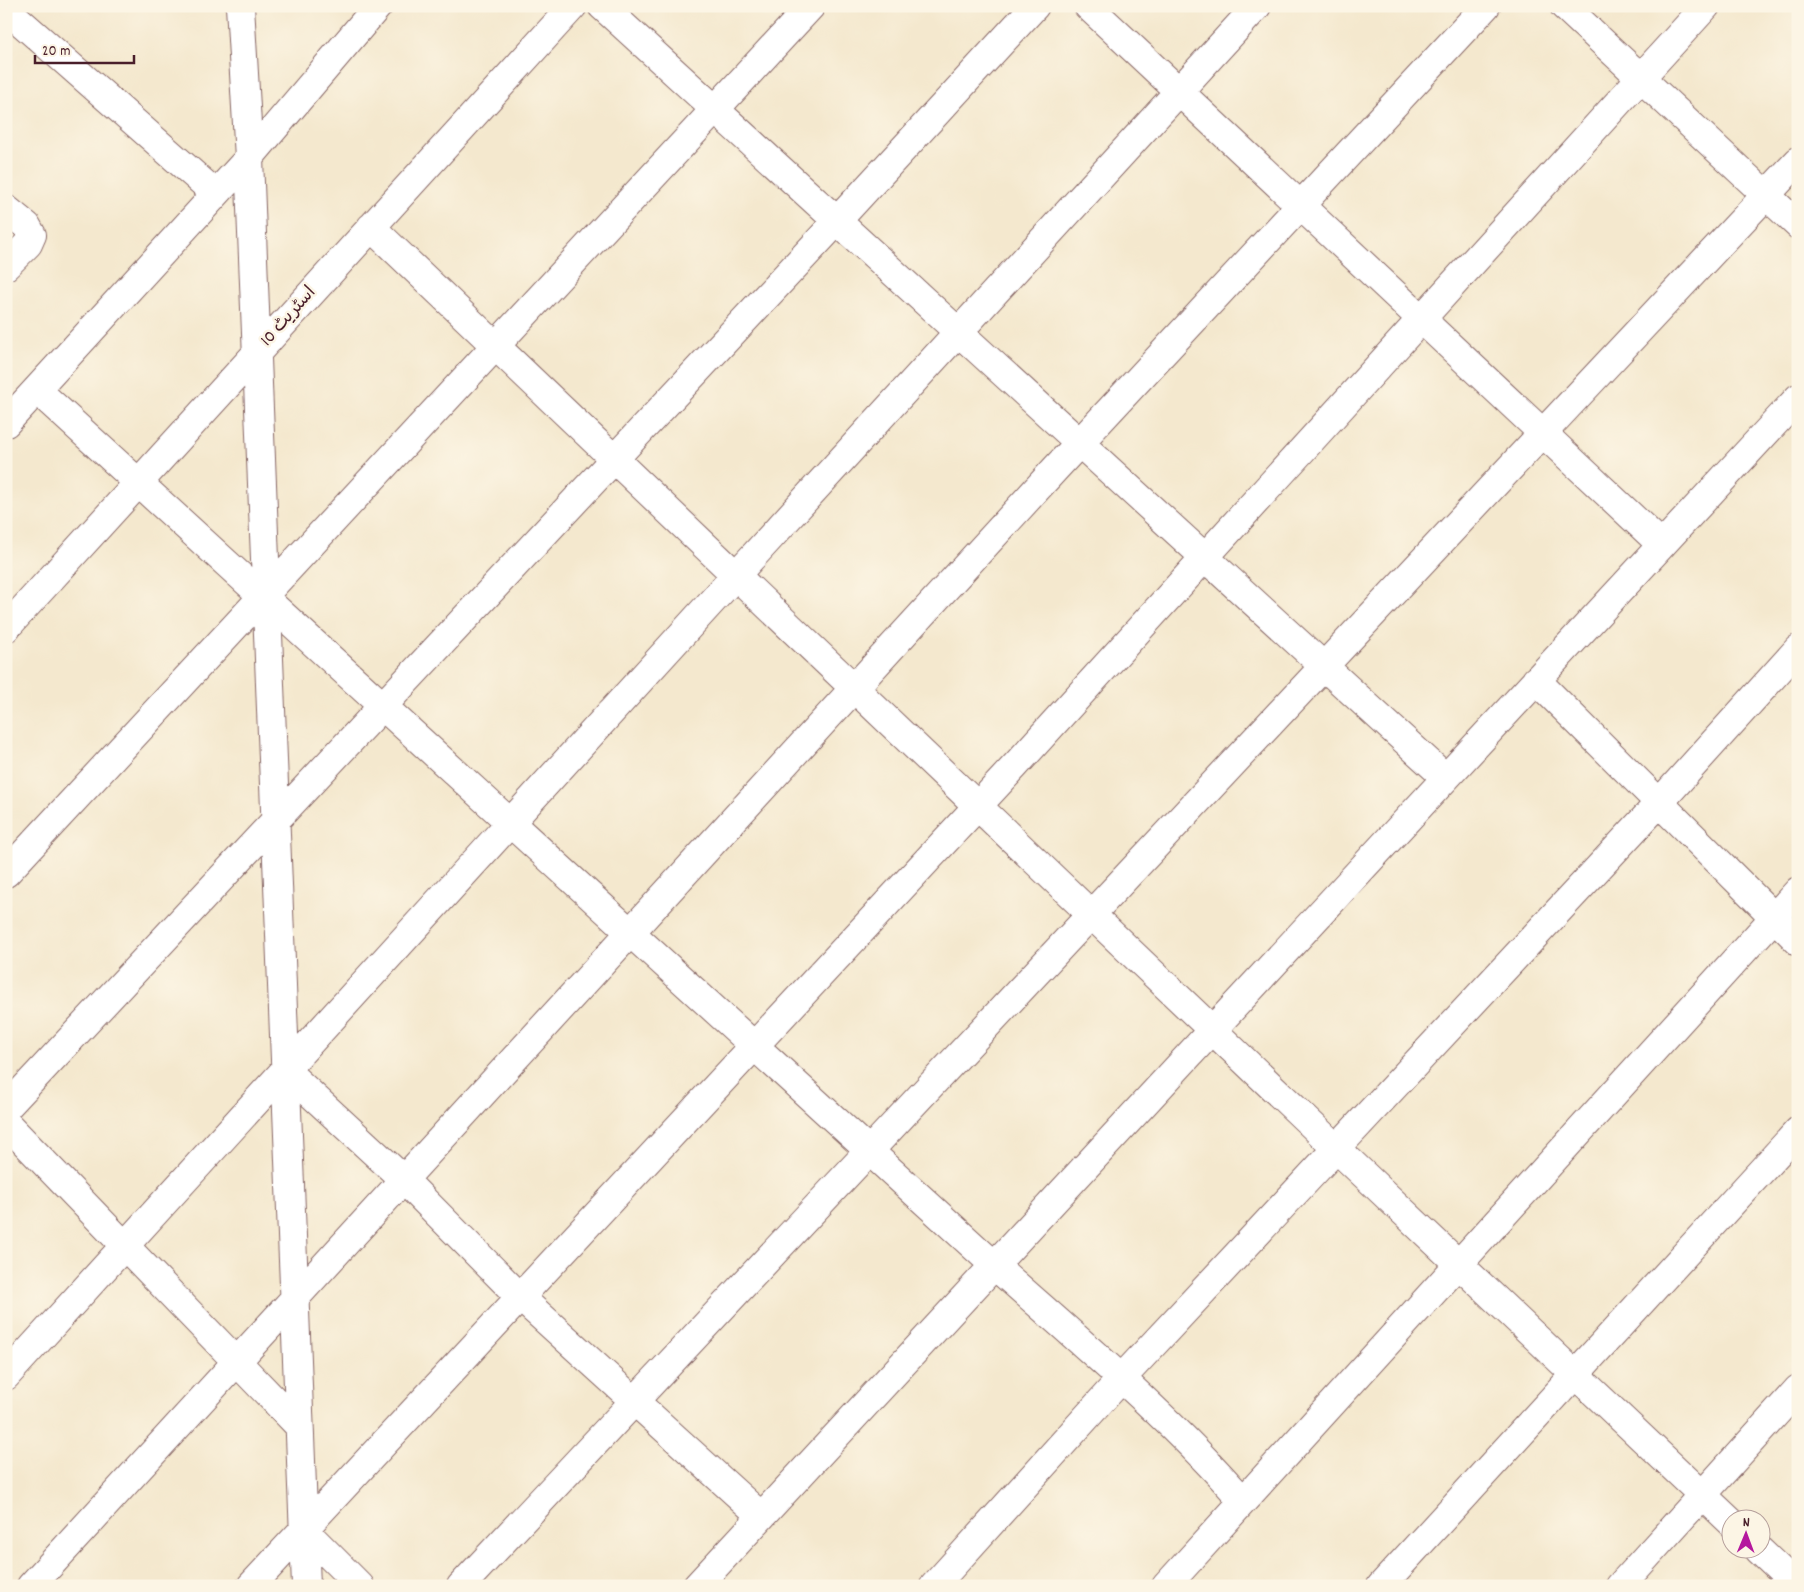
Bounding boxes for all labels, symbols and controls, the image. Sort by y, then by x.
scale bar [35,32,134,64]
text: 20 m [42,41,70,63]
street label: اسٹریٹ 10 [255,282,323,352]
north arrow [1722,1510,1772,1560]
text: N [1743,1513,1750,1533]

